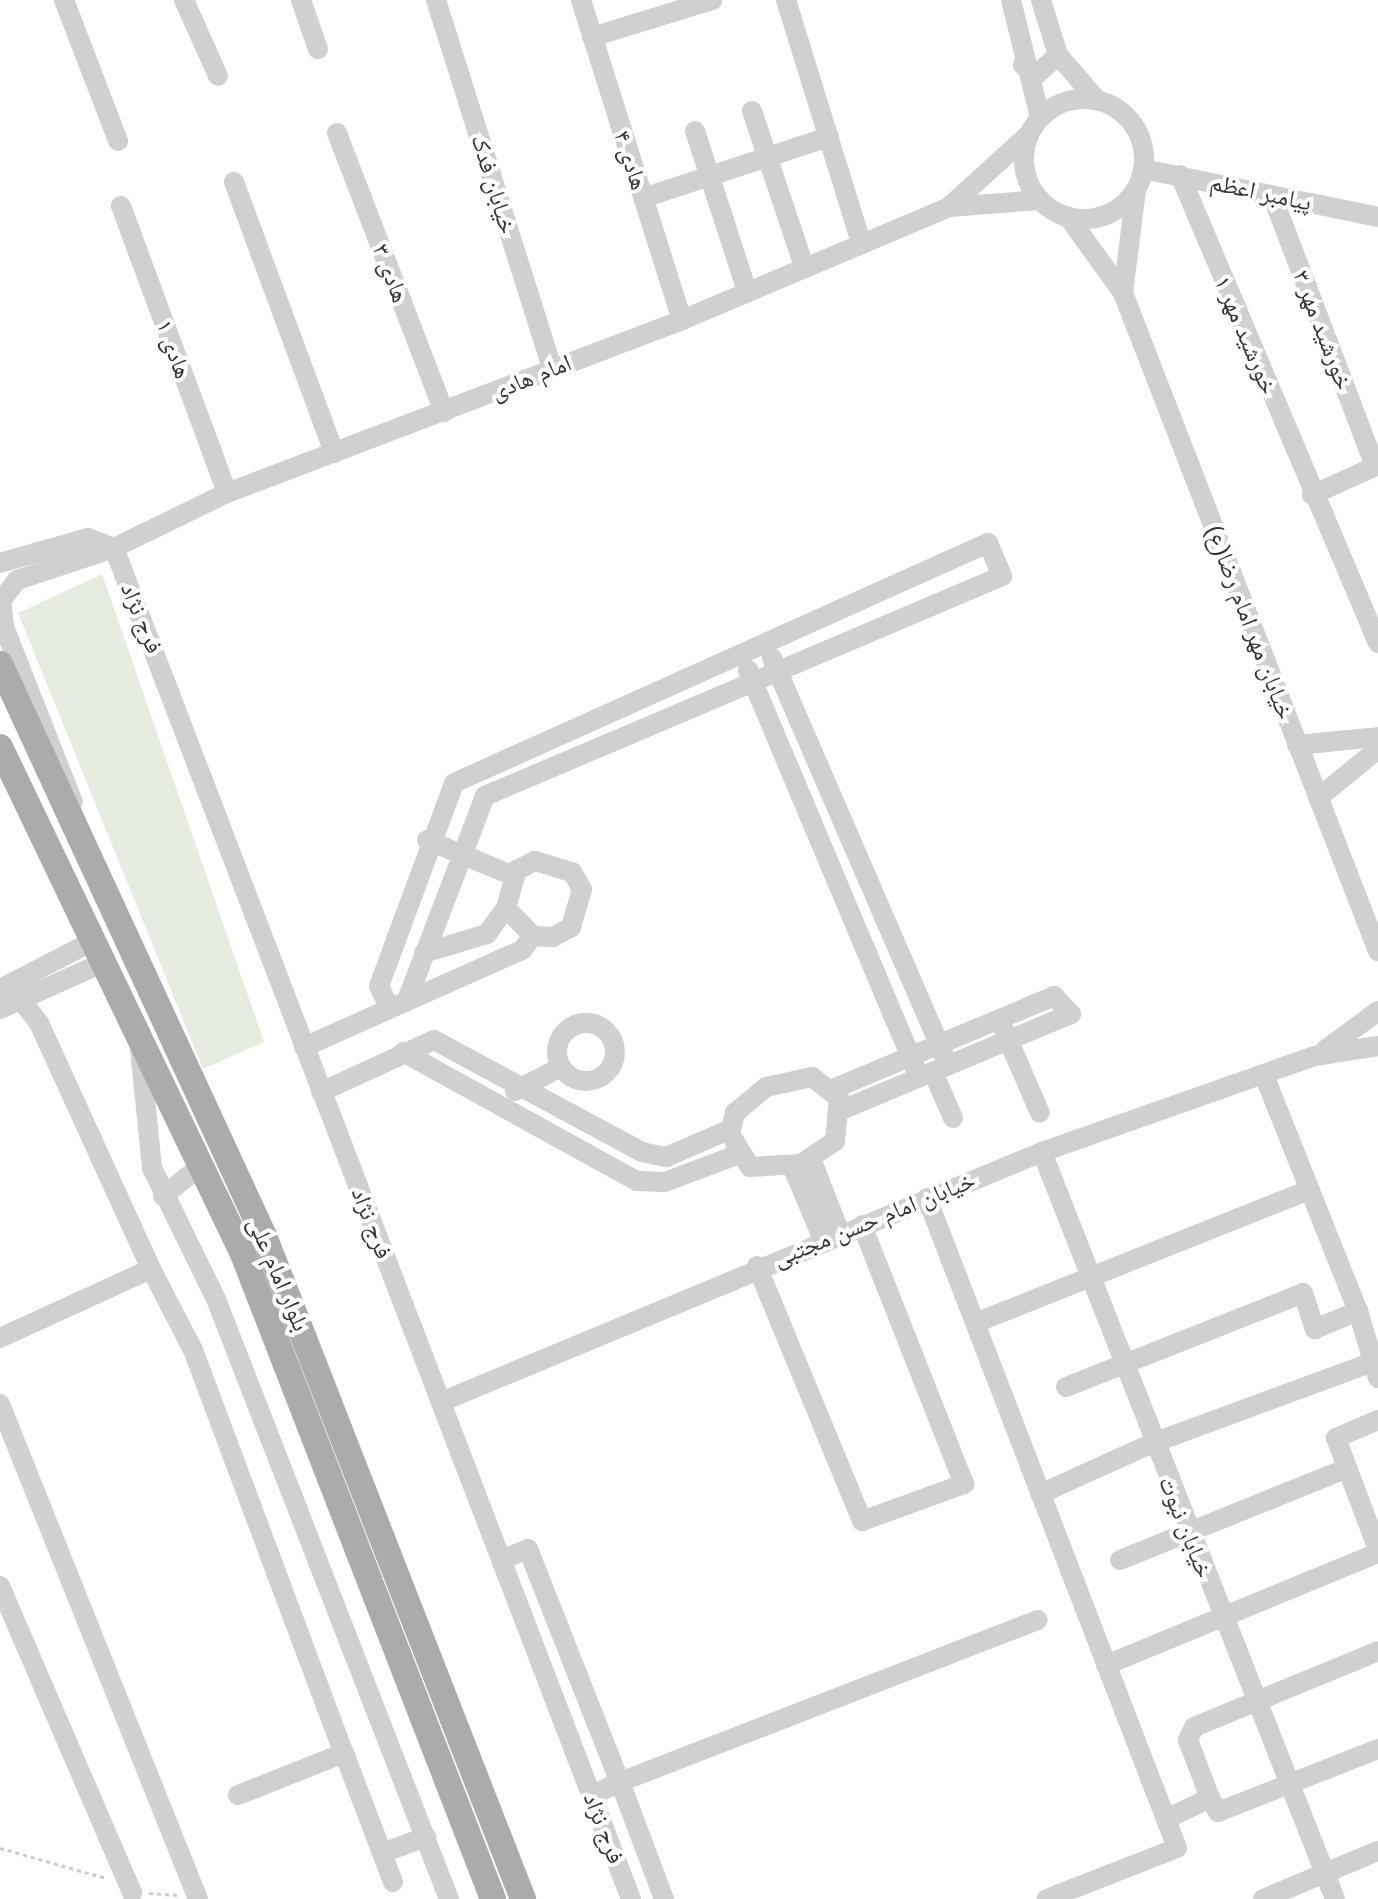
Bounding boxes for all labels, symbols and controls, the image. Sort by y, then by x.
street label: هادی ۴ [608,127,654,193]
street label: خیابان فدک [465,131,523,237]
street label: پیامبر اعظم [1208,167,1314,217]
street label: هادی ۳ [367,240,415,306]
street label: خورشید مهر ۳ [1287,266,1359,394]
street label: خورشید مهر ۱ [1208,272,1284,398]
street label: هادی ۱ [150,316,198,382]
street label: امام هادی [487,348,575,406]
street label: خیابان مهر امام رضا(ع) [1200,521,1300,723]
street label: فرج نژاد [115,578,169,658]
street label: خیابان امام حسن مجتبی [769,1165,979,1273]
street label: فرج نژاد [345,1183,399,1263]
street label: بلوار امام علی [242,1213,316,1335]
street label: خیابان نبوت [1153,1472,1219,1582]
street label: فرج نژاد [577,1788,631,1868]

